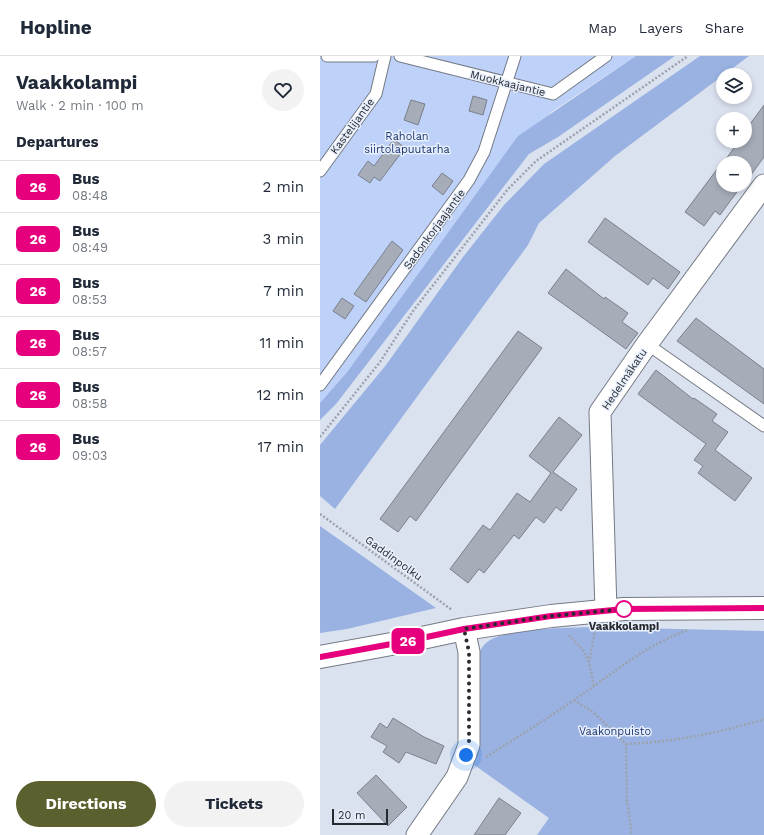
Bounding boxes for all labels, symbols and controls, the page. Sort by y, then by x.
text: Hopline [20,16,92,39]
text: Map [588,20,617,36]
text: Layers [639,20,683,36]
text: Share [705,20,744,36]
street label: Muokkaajantie [469,68,547,99]
map controls [716,68,752,192]
button: layers [716,68,752,104]
button: heart [262,69,304,111]
text: Vaakkolampi [16,71,137,94]
street label: Kastelijantie [328,96,377,157]
text: Walk · 2 min · 100 m [16,98,144,113]
button: + [716,112,752,148]
park label: Raholan siirtolapuutarha [364,130,450,156]
text: Departures [16,133,99,151]
button: − [716,156,752,192]
text: Bus [72,170,100,188]
text: 2 min [263,178,304,196]
text: 26 [30,179,46,195]
street label: Sadonkorjaajantie [401,187,468,272]
text: 08:48 [72,188,108,203]
text: Bus [72,222,100,240]
text: 3 min [263,230,304,248]
text: 26 [30,231,46,247]
text: 08:49 [72,240,108,255]
text: Bus [72,274,100,292]
text: 7 min [263,282,304,300]
text: 26 [30,283,46,299]
text: 08:53 [72,292,107,307]
text: Bus [72,326,100,344]
text: 11 min [260,334,304,352]
text: 26 [30,335,46,351]
text: 08:57 [72,344,107,359]
street label: Hedelmäkatu [599,346,650,412]
text: Bus [72,378,100,396]
text: 12 min [257,386,304,404]
text: 26 [30,387,46,403]
text: 08:58 [72,396,108,411]
text: Bus [72,430,100,448]
text: 17 min [257,438,304,456]
text: 26 [30,439,46,455]
text: 09:03 [72,448,107,463]
street label: Gaddinpolku [363,533,425,584]
marker: Vaakkolampi [615,600,633,618]
place label: Vaakkolampi [589,620,659,633]
line badge: 26 [390,628,426,654]
text: 26 [400,633,416,649]
park label: Vaakonpuisto [579,725,651,738]
your location [456,745,476,765]
button: Directions [16,781,156,827]
button: Tickets [164,781,304,827]
scale bar [332,807,388,826]
text: 20 m [338,809,366,822]

